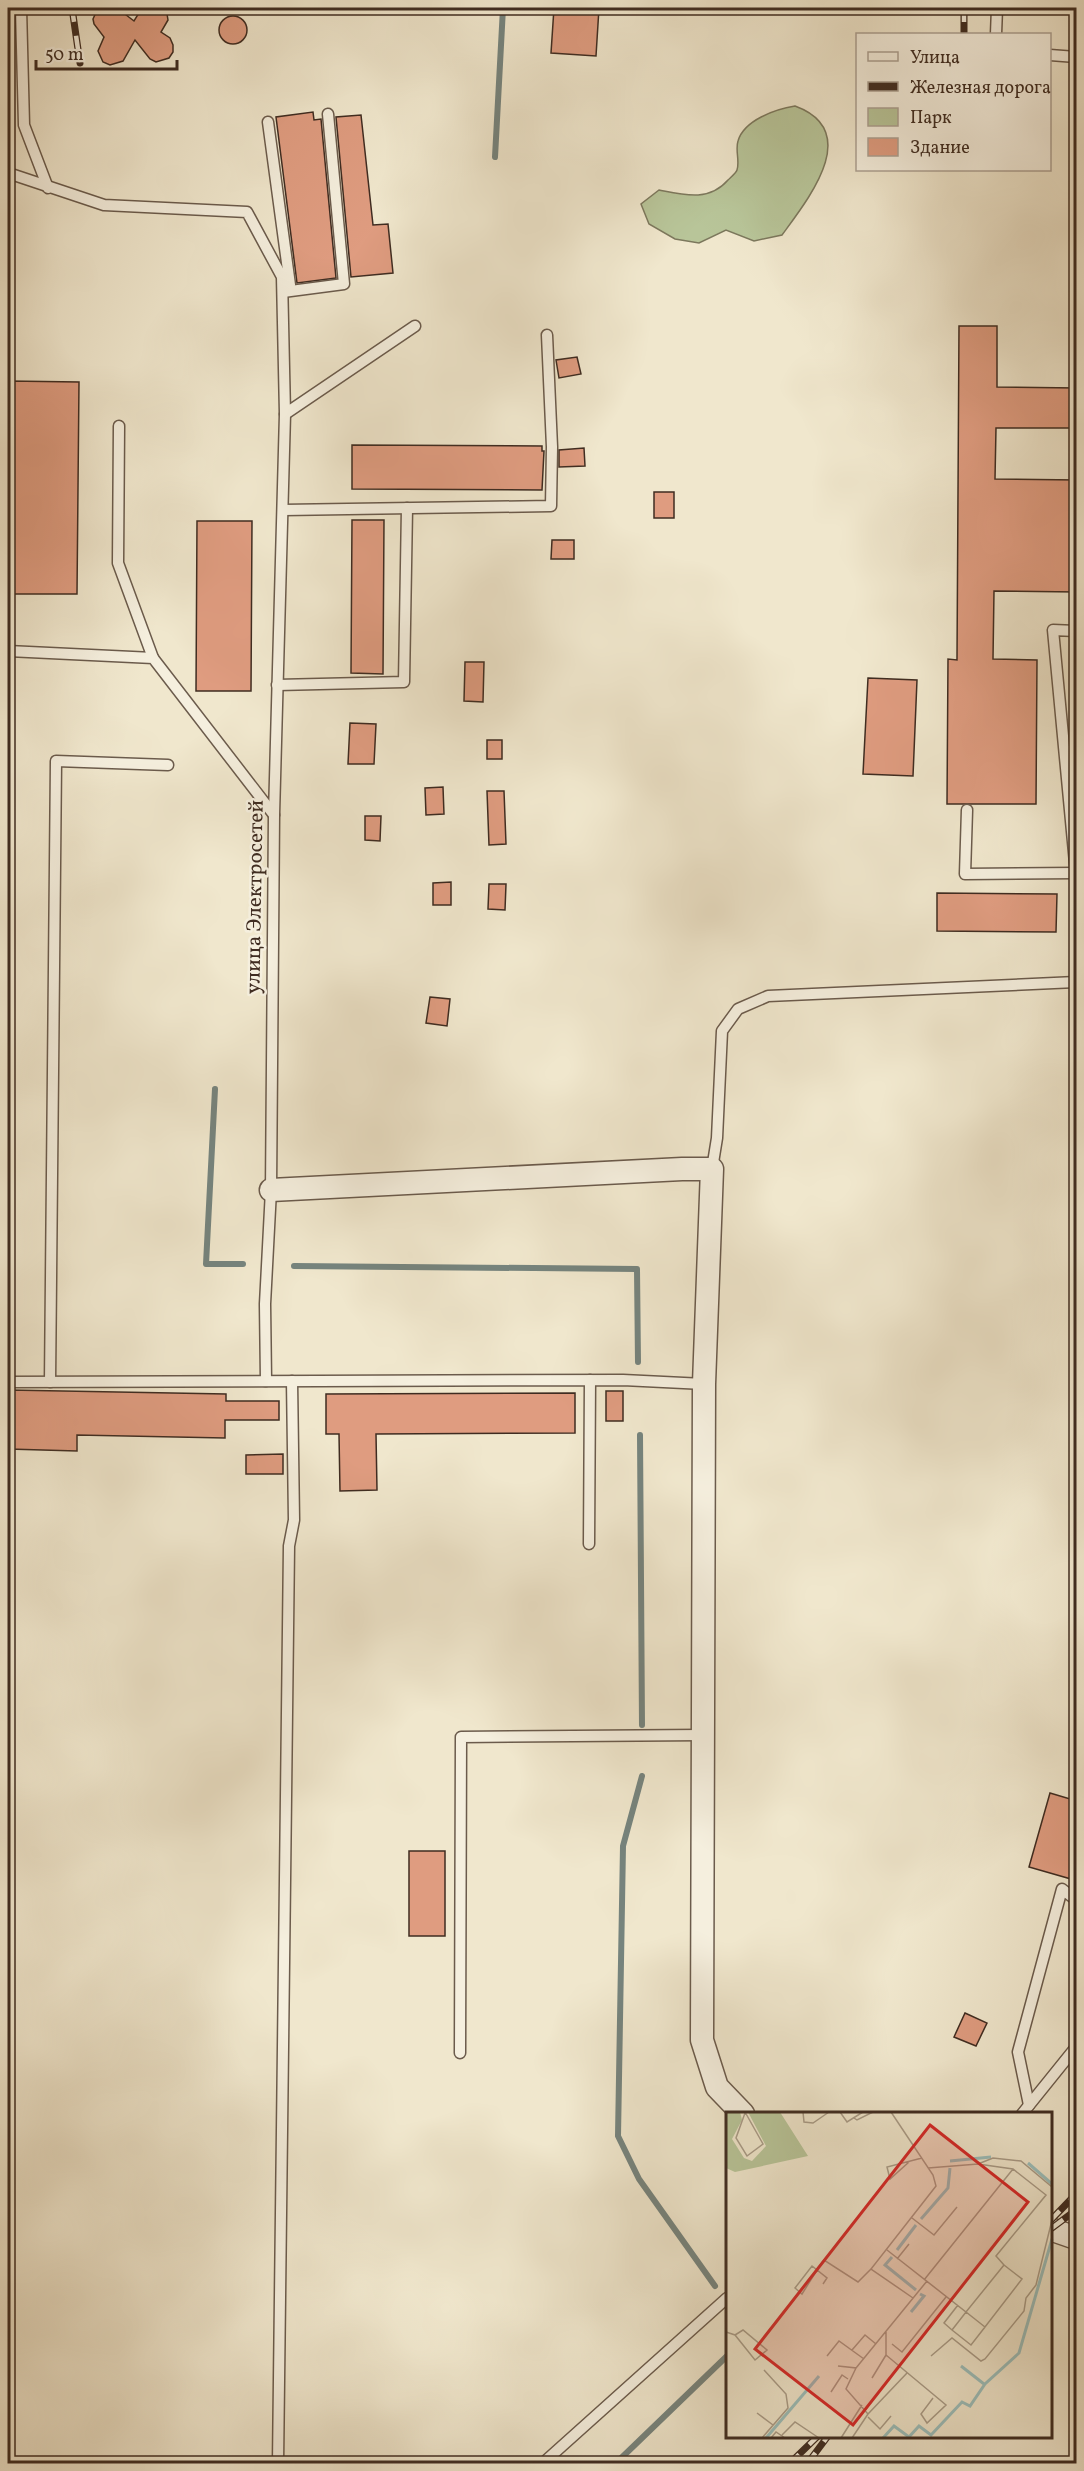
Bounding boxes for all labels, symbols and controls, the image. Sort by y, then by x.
scale bar [36,33,177,71]
legend [856,33,1051,171]
text: 50 m [45,43,84,68]
text: Улица [910,46,960,71]
text: Железная дорога [910,76,1051,101]
text: Парк [910,106,952,131]
text: Здание [910,136,970,161]
street label: улица Электросетей [239,799,272,994]
inset map [726,2112,1051,2438]

